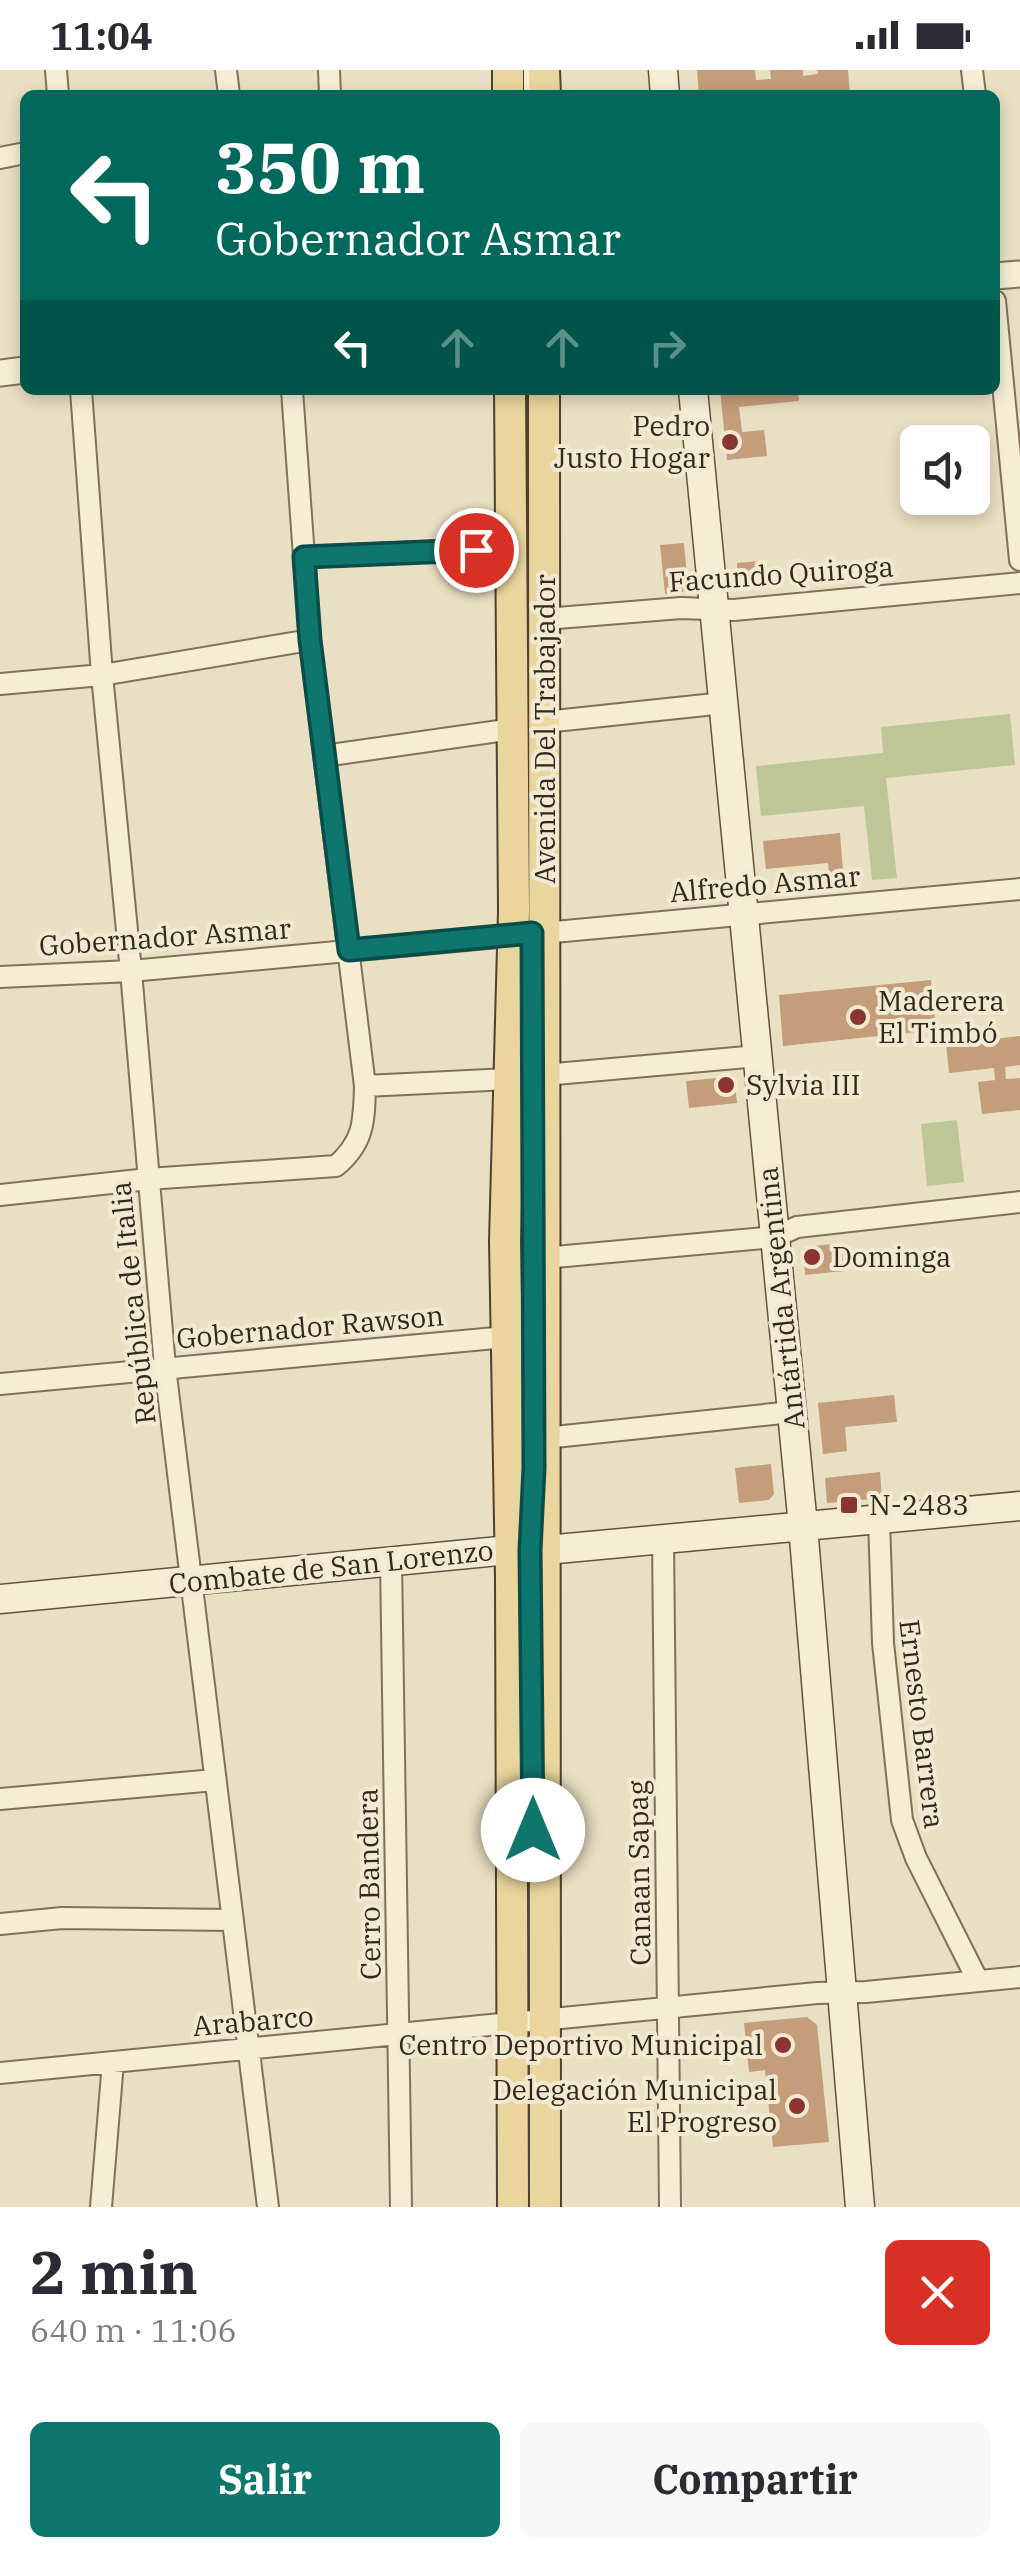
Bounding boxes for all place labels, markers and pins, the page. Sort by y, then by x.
place label: Pedro Justo Hogar [554,407,711,476]
marker: Pedro Justo Hogar [719,431,741,453]
pin [434,508,519,593]
place label: Maderera El Timbó [878,982,1005,1051]
marker: Maderera El Timbó [847,1006,869,1028]
place label: Sylvia III [746,1066,860,1103]
marker: Sylvia III [715,1074,737,1096]
place label: Dominga [832,1238,951,1275]
marker: Dominga [801,1246,823,1268]
place label: N-2483 [869,1486,969,1523]
marker: N-2483 [838,1494,860,1516]
place label: Centro Deportivo Municipal [398,2026,763,2063]
marker: Centro Deportivo Municipal [772,2034,794,2056]
place label: Delegación Municipal El Progreso [492,2071,777,2140]
marker: Delegación Municipal El Progreso [786,2095,808,2117]

